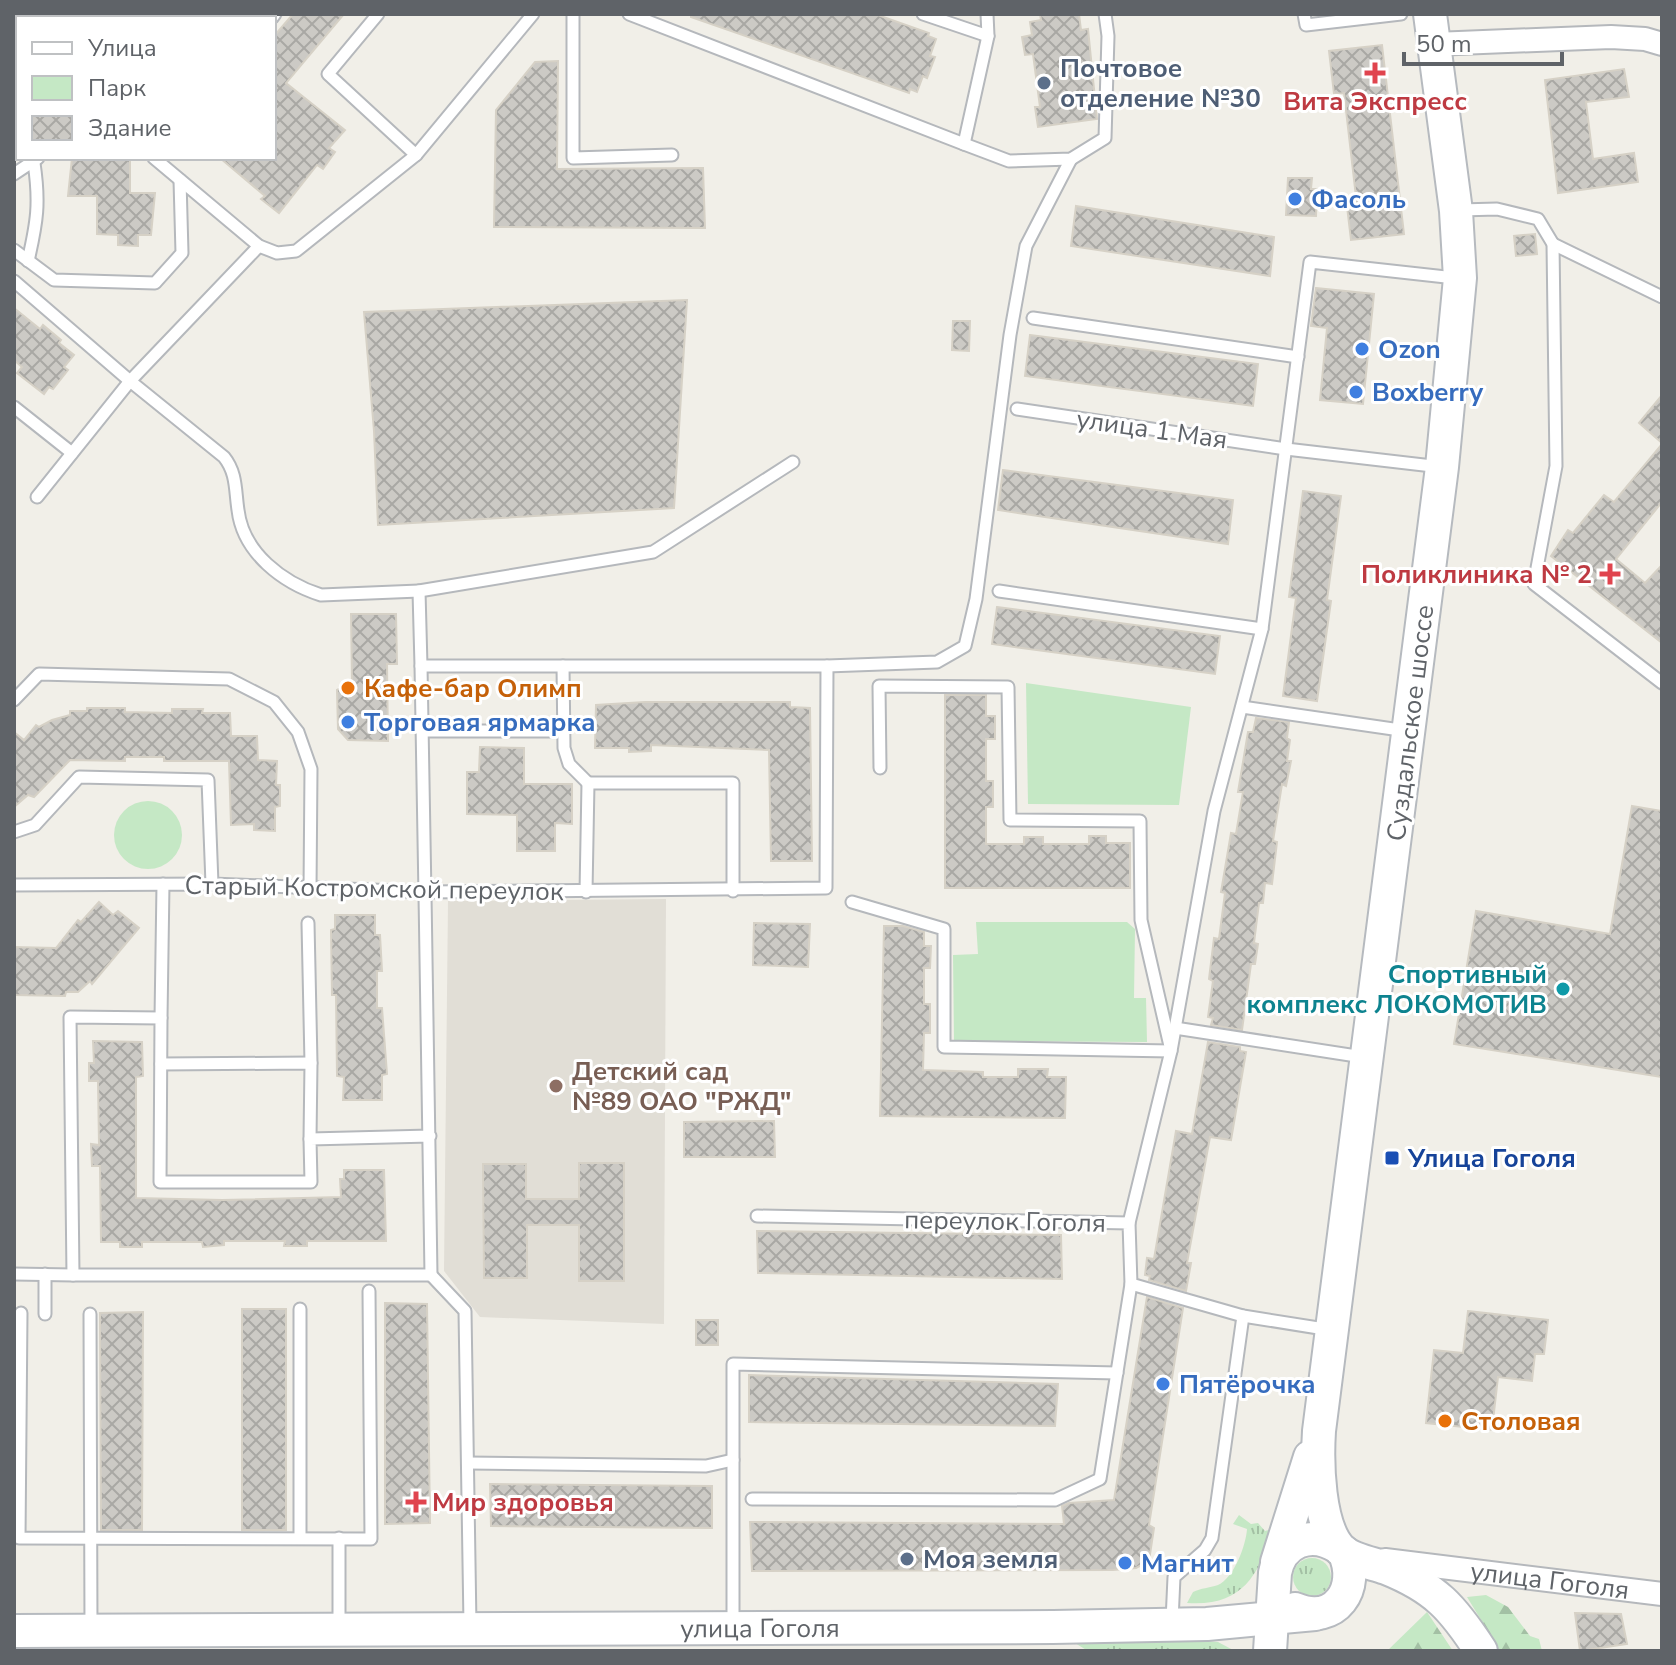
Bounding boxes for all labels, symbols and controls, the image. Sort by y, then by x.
legend [16,16,276,160]
scale bar [1404,16,1562,66]
text: 50 m [1416,28,1472,60]
text: Улица [87,32,157,64]
place label: Почтовое отделение №30 [1060,51,1261,116]
marker: Вита Экспресс [1366,64,1384,82]
text: Парк [88,72,146,104]
marker: Почтовое отделение №30 [1035,74,1053,92]
place label: Вита Экспресс [1283,84,1467,119]
text: Здание [88,112,172,144]
place label: Фасоль [1311,182,1406,217]
marker: Фасоль [1286,190,1304,208]
place label: Ozon [1378,332,1441,367]
marker: Ozon [1353,340,1371,358]
place label: Boxberry [1372,375,1484,410]
marker: Boxberry [1347,383,1365,401]
street label: улица 1 Мая [1074,402,1230,457]
place label: Поликлиника № 2 [1361,557,1592,592]
marker: Поликлиника № 2 [1599,563,1621,585]
street label: Суздальское шоссе [1379,603,1442,843]
place label: Кафе-бар Олимп [364,671,582,706]
marker: Кафе-бар Олимп [339,679,357,697]
place label: Торговая ярмарка [364,705,596,740]
marker: Торговая ярмарка [339,713,357,731]
street label: Старый Костромской переулок [184,868,564,909]
place label: Спортивный комплекс ЛОКОМОТИВ [1246,957,1547,1022]
marker: Спортивный комплекс ЛОКОМОТИВ [1554,980,1572,998]
place label: Детский сад №89 ОАО "РЖД" [572,1054,791,1119]
marker: Детский сад №89 ОАО "РЖД" [547,1077,565,1095]
place label: Улица Гоголя [1407,1141,1576,1176]
marker: Улица Гоголя [1383,1149,1401,1167]
street label: переулок Гоголя [904,1202,1106,1241]
place label: Пятёрочка [1179,1367,1316,1402]
marker: Пятёрочка [1154,1375,1172,1393]
place label: Столовая [1461,1404,1581,1439]
marker: Столовая [1436,1412,1454,1430]
place label: Мир здоровья [432,1485,614,1520]
marker: Мир здоровья [407,1493,425,1511]
place label: Моя земля [923,1542,1058,1577]
place label: Магнит [1141,1546,1235,1581]
marker: Моя земля [898,1550,916,1568]
marker: Магнит [1116,1554,1134,1572]
street label: улица Гоголя [1468,1554,1631,1608]
street label: улица Гоголя [680,1611,840,1646]

